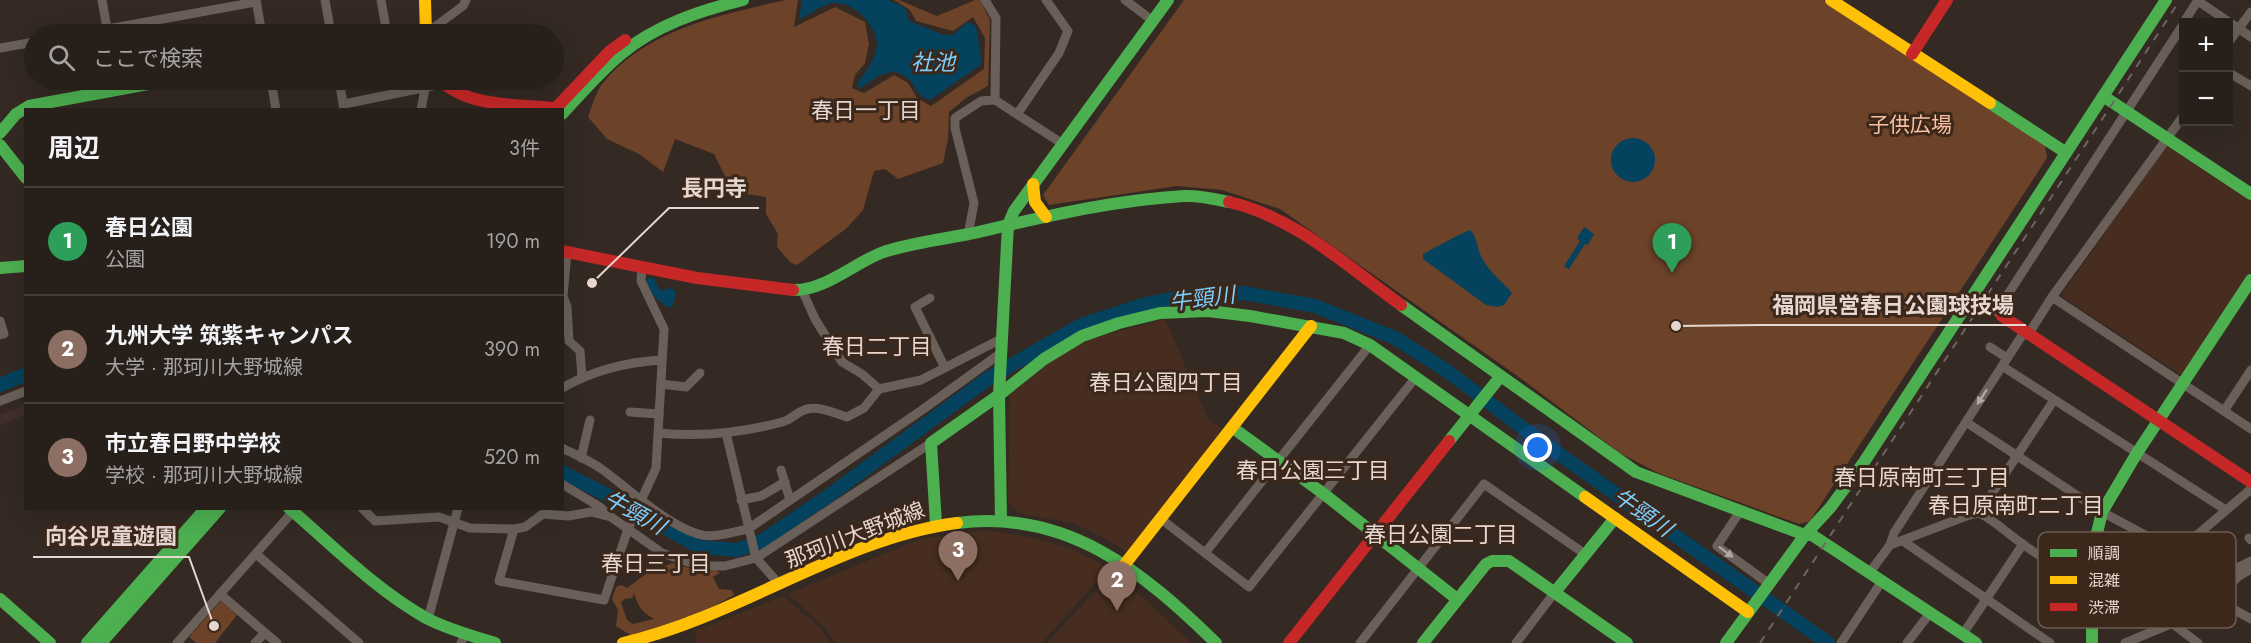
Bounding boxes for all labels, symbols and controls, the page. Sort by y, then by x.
map controls [2179,18,2233,126]
button: + [2179,18,2233,72]
search box [24,24,564,90]
icon: search [45,41,78,74]
text: ここで検索 [93,42,203,74]
water label: 社池 [911,46,957,78]
button: − [2179,72,2233,126]
district label: 春日一丁目 [811,94,921,126]
park label: 子供広場 [1868,110,1952,140]
text: 周辺 [48,129,100,167]
text: 3件 [509,134,540,163]
callout: 長円寺 [669,168,759,208]
text: 長円寺 [681,172,747,204]
text: 春日公園 [105,211,193,243]
pin: 1 [1652,224,1692,273]
text: 1 [62,227,73,256]
text: 190 m [486,227,540,256]
text: 公園 [105,245,145,274]
water label: 牛頸川 [1167,278,1239,318]
callout: 福岡県営春日公園球技場 [1760,285,2026,325]
text: 福岡県営春日公園球技場 [1772,289,2014,321]
text: 九州大学 筑紫キャンパス [105,319,354,351]
district label: 春日二丁目 [822,330,932,362]
text: 2 [61,335,74,364]
text: 390 m [484,335,540,364]
text: 大学 · 那珂川大野城線 [105,353,303,382]
district label: 春日公園四丁目 [1089,366,1243,398]
one-way arrow [1976,389,1987,405]
text: 市立春日野中学校 [105,427,281,459]
your location [1523,433,1552,462]
text: 3 [61,443,74,472]
text: 520 m [484,443,540,472]
district label: 春日公園三丁目 [1236,454,1390,486]
text: 学校 · 那珂川大野城線 [105,461,303,490]
district label: 春日原南町三丁目 [1834,461,2010,493]
water label: 牛頸川 [1607,480,1681,545]
water label: 牛頸川 [598,482,673,543]
district label: 春日原南町二丁目 [1928,489,2104,521]
street label: 那珂川大野城線 [781,495,929,575]
callout: 向谷児童遊園 [33,517,189,557]
district label: 春日公園二丁目 [1364,518,1518,550]
text: 向谷児童遊園 [45,520,177,552]
pin: 3 [938,532,978,581]
legend [2038,532,2236,628]
text: 順調 [2088,542,2120,565]
one-way arrow [1717,546,1733,558]
district label: 春日三丁目 [601,547,711,579]
pin: 2 [1098,562,1136,611]
text: 混雑 [2088,569,2120,592]
text: 渋滞 [2088,596,2120,619]

